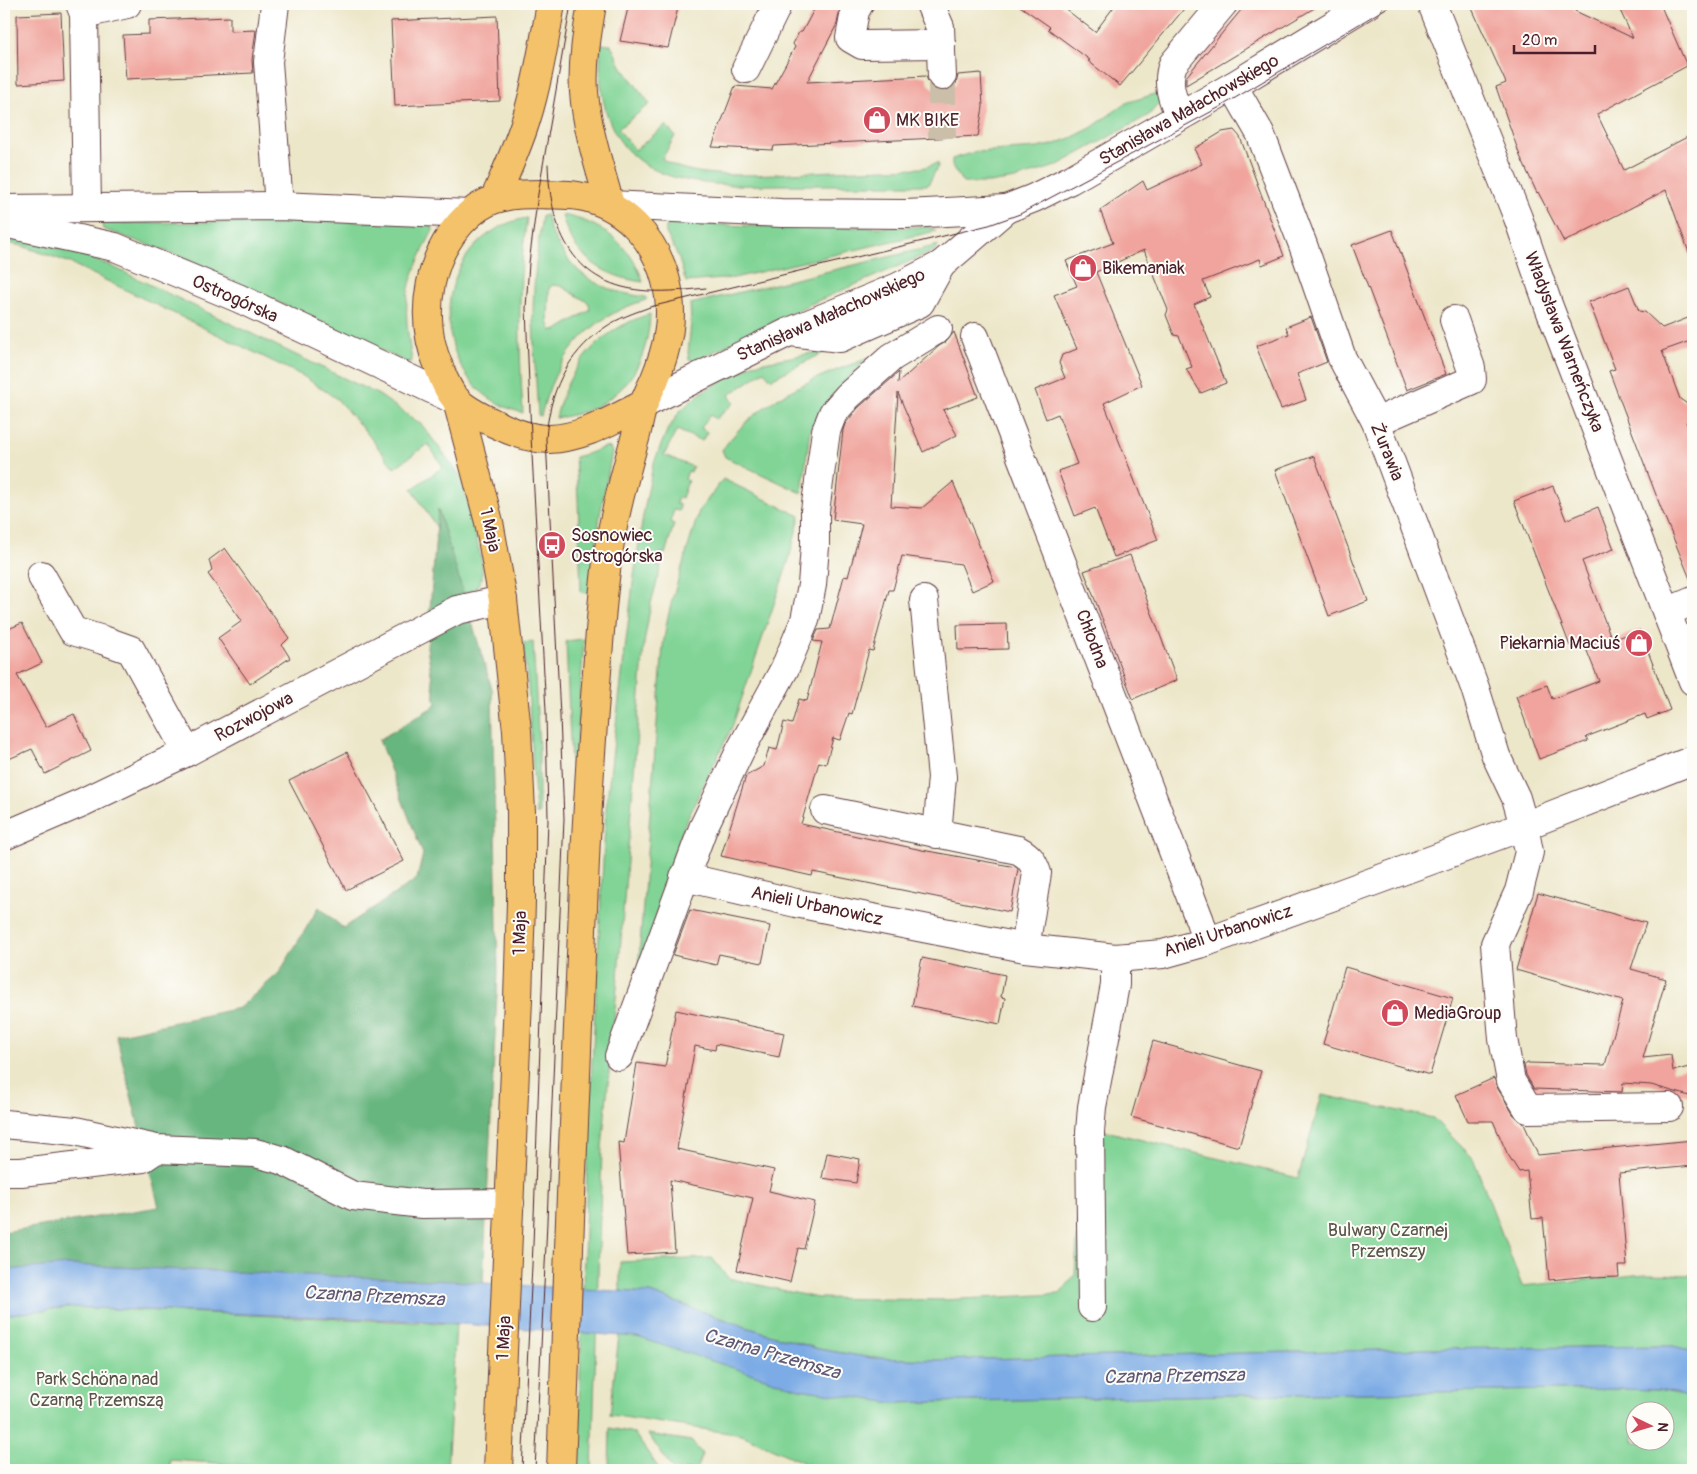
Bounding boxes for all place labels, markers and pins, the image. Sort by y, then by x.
shop icon: MK BIKE [862,105,892,135]
place label: MK BIKE [896,109,959,132]
shop icon: Bikemaniak [1068,253,1098,283]
place label: Bikemaniak [1102,257,1185,280]
place label: Sosnowiec Ostrogórska [571,524,663,568]
bus stop icon: Sosnowiec Ostrogórska [537,530,567,560]
shop icon: Piekarnia Maciuś [1624,628,1654,658]
place label: Piekarnia Maciuś [1499,632,1620,655]
shop icon: MediaGroup [1380,998,1410,1028]
place label: MediaGroup [1414,1002,1501,1025]

